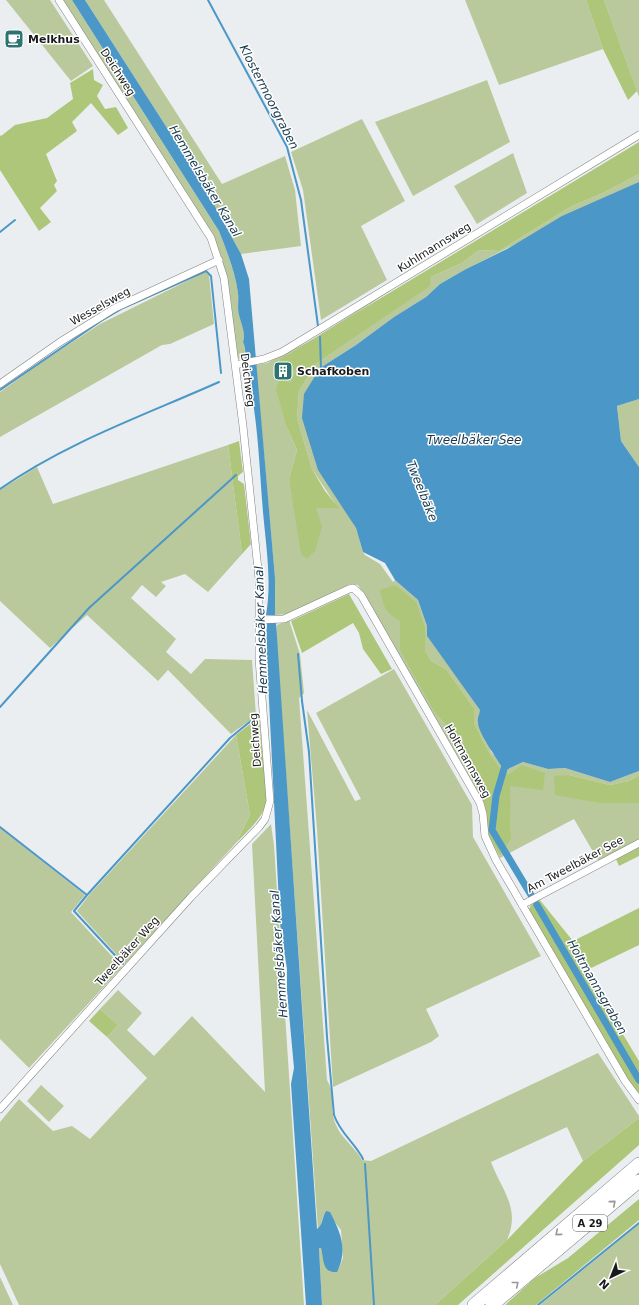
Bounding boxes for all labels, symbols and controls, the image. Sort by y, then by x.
cafe icon: Melkhus [3,28,25,50]
place label: Melkhus [28,33,80,46]
water label: Klostermoorgraben [237,42,301,152]
street label: Deichweg [97,46,138,98]
water label: Hemmelsbäker Kanal [166,123,244,240]
street label: Kuhlmannsweg [395,220,473,275]
street label: Wesselsweg [68,285,133,328]
street label: Deichweg [238,352,257,408]
building icon: Schafkoben [272,360,294,382]
place label: Schafkoben [297,365,369,378]
water label: Tweelbäker See [427,433,521,447]
water label: Tweelbäke [404,459,440,523]
water label: Hemmelsbäker Kanal [252,565,270,694]
street label: Deichweg [247,713,264,767]
street label: Holtmannsweg [442,722,493,800]
street label: Am Tweelbäker See [525,833,626,895]
water label: Hemmelsbäker Kanal [268,889,290,1018]
street label: Tweelbäker Weg [92,914,162,989]
water label: Holtmannsgraben [564,937,630,1037]
one-way arrow [609,1201,616,1208]
road number: A 29 [573,1215,607,1231]
one-way arrow [555,1228,563,1235]
north arrow [591,1257,631,1297]
text: N [597,1276,612,1292]
one-way arrow [512,1282,519,1289]

